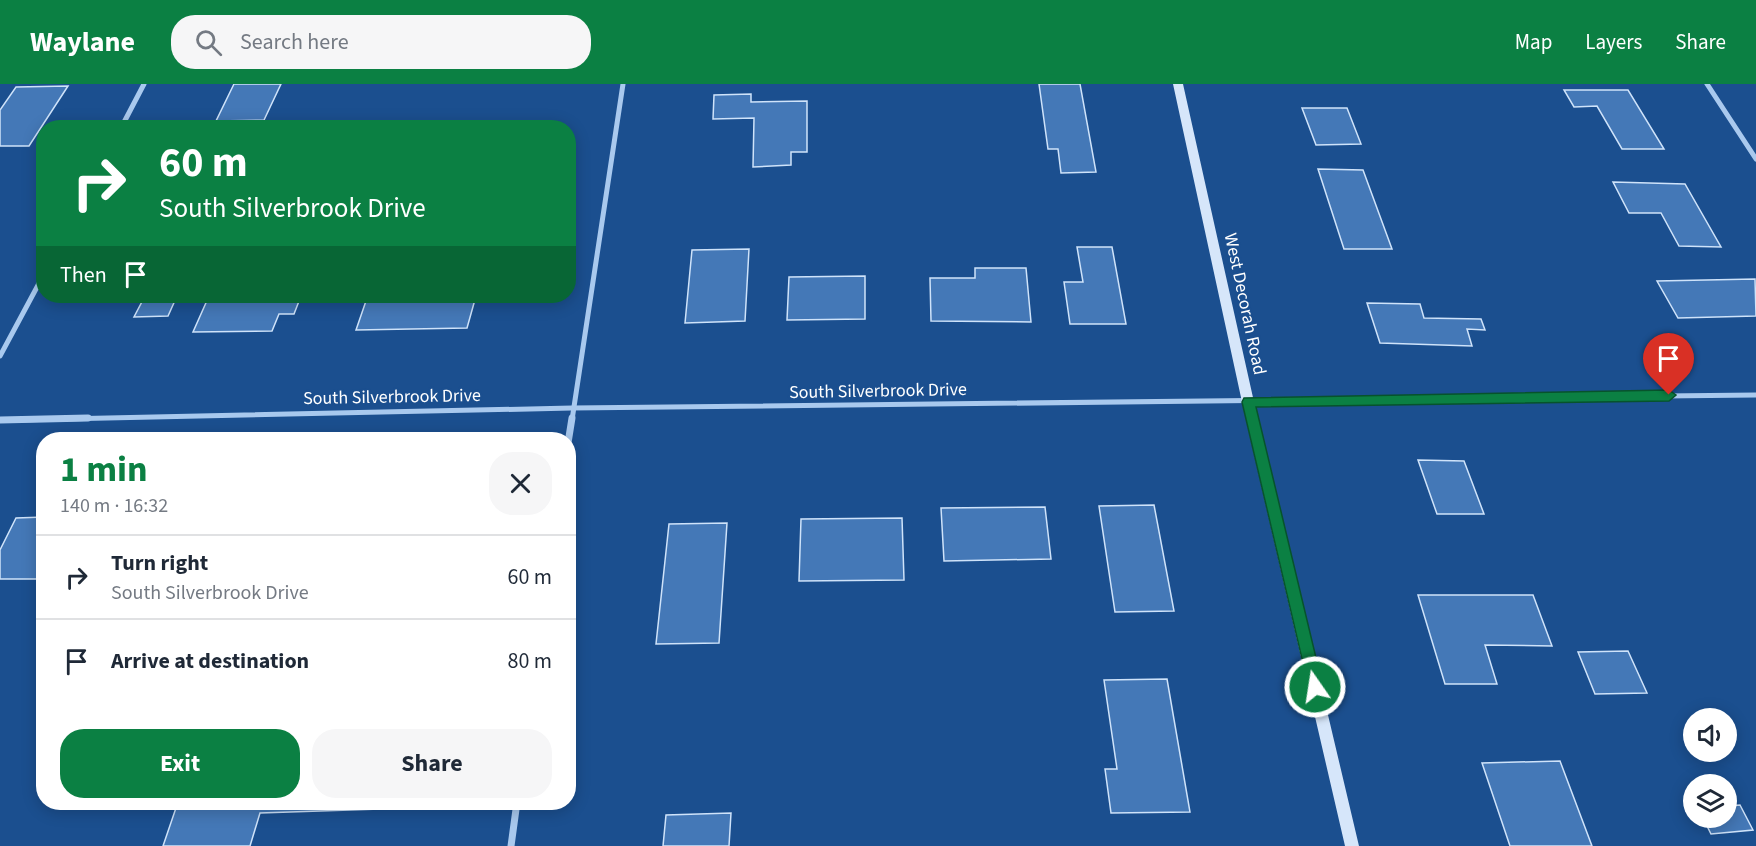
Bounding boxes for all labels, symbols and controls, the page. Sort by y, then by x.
search box [171,15,591,69]
text: Waylane [30,22,135,62]
icon: search [192,26,225,59]
text: Search here [240,26,349,58]
text: Map [1515,27,1552,57]
text: Layers [1585,27,1642,57]
text: Share [1675,27,1726,57]
text: 60 m [159,133,248,193]
icon: right [60,144,138,222]
text: South Silverbrook Drive [159,189,426,228]
street label: West Decorah Road [1218,231,1272,377]
icon: arrive [119,258,152,291]
text: Then [60,259,107,291]
pin [1643,333,1694,395]
icon: arrive [1652,342,1685,375]
street label: South Silverbrook Drive [789,377,967,405]
street label: South Silverbrook Drive [303,383,481,411]
text: 1 min [60,444,148,495]
button: close [489,452,552,515]
text: 140 m · 16:32 [60,492,168,520]
text: Turn right [111,547,208,579]
icon: right [60,561,93,594]
text: 60 m [507,561,552,593]
text: South Silverbrook Drive [111,579,309,607]
icon: arrive [60,645,93,678]
text: Arrive at destination [111,645,309,677]
text: 80 m [507,645,552,677]
position arrow [1283,655,1347,719]
map controls [1683,708,1737,828]
button: sound [1683,708,1737,762]
button: Exit [60,729,300,798]
button: Share [312,729,552,798]
button: layers [1683,774,1737,828]

